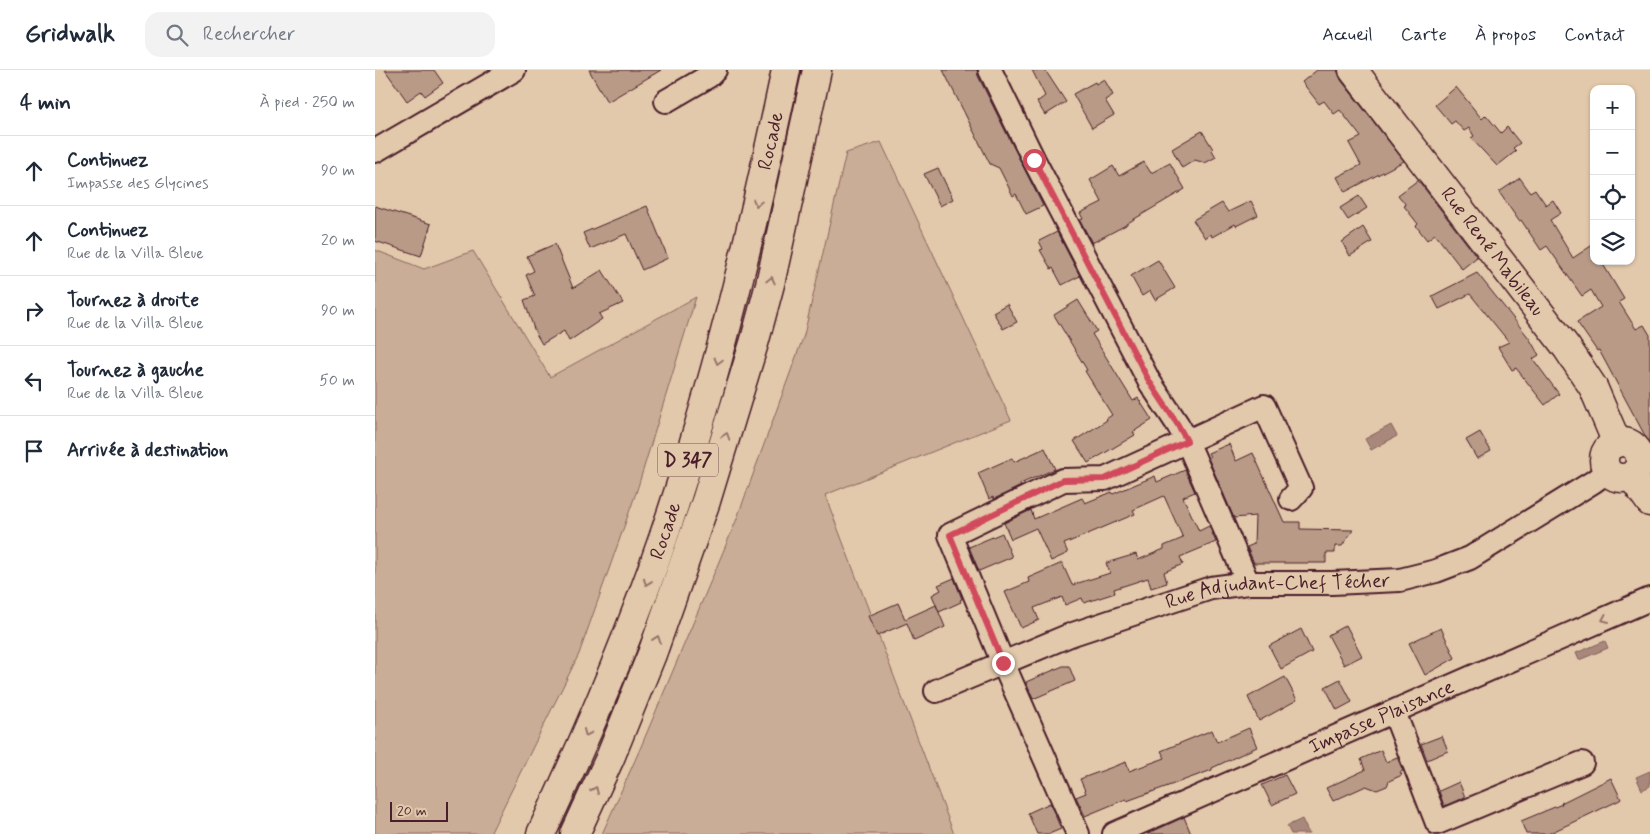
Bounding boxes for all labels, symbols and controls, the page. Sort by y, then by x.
search box [145,12,495,57]
text: Gridwalk [25,19,115,50]
icon: search [163,21,191,49]
text: Rechercher [203,22,295,47]
text: Accueil [1322,23,1373,47]
text: Carte [1401,23,1447,47]
text: À propos [1475,23,1536,47]
text: Contact [1564,23,1625,47]
map controls [1590,85,1635,265]
button: + [1590,85,1635,130]
text: 4 min [20,89,71,117]
text: À pied · 250 m [260,92,355,113]
street label: Rocade [751,109,790,173]
button: − [1590,130,1635,175]
text: Continuez [67,148,148,173]
route start [1023,149,1046,172]
icon: ahead [20,157,48,185]
text: 90 m [321,160,355,181]
text: Impasse des Glycines [67,173,209,194]
button: locate [1590,175,1635,220]
street label: Rue René Mabileau [1434,181,1551,322]
one-way arrow [752,199,763,208]
text: Continuez [67,218,148,243]
button: layers [1590,220,1635,265]
icon: ahead [20,227,48,255]
text: 20 m [321,230,355,251]
text: Rue de la Villa Bleue [67,243,204,264]
one-way arrow [765,275,776,284]
text: Tournez à droite [67,288,199,313]
icon: right [20,297,48,325]
text: 90 m [321,300,355,321]
text: Rue de la Villa Bleue [67,313,204,334]
one-way arrow [713,356,723,364]
text: Tournez à gauche [67,358,204,383]
icon: left [20,367,48,395]
text: 50 m [319,370,355,391]
text: Rue de la Villa Bleue [67,383,204,404]
one-way arrow [720,432,730,440]
icon: arrive [20,437,48,465]
text: Arrivée à destination [67,438,228,463]
road number: D 347 [658,444,718,476]
street label: Rocade [643,499,688,563]
street label: Rue Adjudant-Chef Técher [1162,567,1391,616]
one-way arrow [643,578,653,586]
one-way arrow [1601,613,1610,624]
one-way arrow [651,636,661,644]
route end [992,652,1015,675]
street label: Impasse Plaisance [1305,673,1458,760]
one-way arrow [582,728,593,737]
one-way arrow [589,786,600,795]
scale bar [390,799,447,822]
text: 20 m [397,802,427,820]

